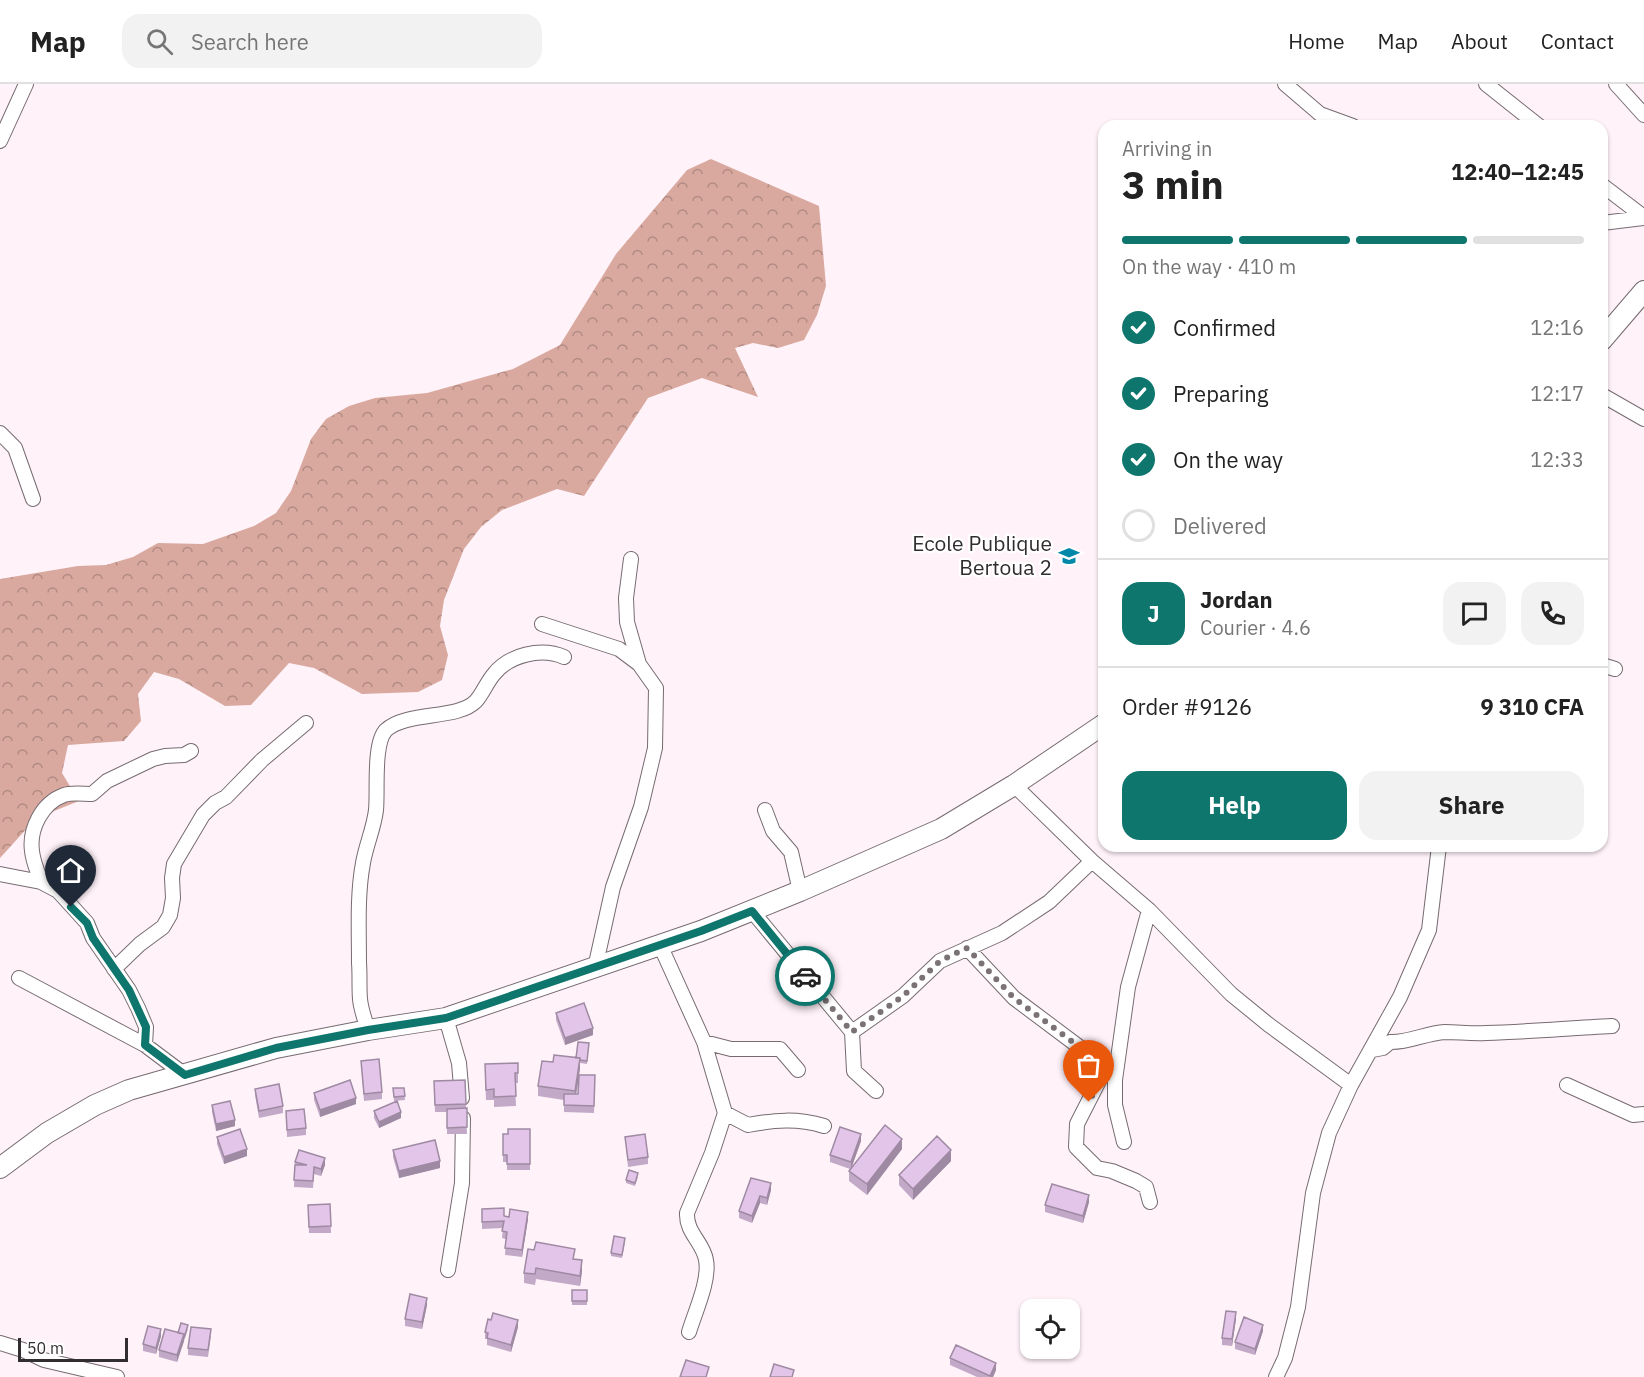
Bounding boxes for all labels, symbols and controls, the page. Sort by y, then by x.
search box [122,14,542,68]
text: Map [30,23,86,60]
icon: search [143,25,176,58]
text: Search here [191,27,309,56]
text: Home [1288,27,1345,55]
text: Map [1378,27,1418,55]
text: About [1451,27,1508,55]
text: Contact [1541,27,1614,55]
text: Arriving in [1122,135,1212,162]
text: 12:40–12:45 [1451,157,1584,186]
text: 3 min [1122,159,1224,210]
text: On the way · 410 m [1122,253,1296,280]
icon: check [1122,311,1155,344]
text: Confirmed [1173,313,1276,342]
text: 12:16 [1530,314,1584,341]
icon: check [1122,377,1155,410]
text: Preparing [1173,379,1268,408]
text: 12:17 [1530,380,1584,407]
icon: check [1122,443,1155,476]
text: On the way [1173,445,1283,474]
text: 12:33 [1530,446,1584,473]
text: Delivered [1173,511,1267,540]
place label: Ecole Publique Bertoua 2 [912,529,1052,581]
school or university icon: Ecole Publique Bertoua 2 [1057,544,1081,568]
button: chat [1443,582,1506,645]
button: phone [1521,582,1584,645]
text: Jordan [1200,585,1273,614]
text: J [1147,599,1160,628]
text: Courier · 4.6 [1200,614,1311,641]
text: Order #9126 [1122,692,1252,721]
text: 9 310 CFA [1480,692,1584,721]
button: Help [1122,771,1347,840]
button: Share [1359,771,1584,840]
pin [45,845,96,907]
icon: home [54,854,87,887]
courier [775,946,835,1006]
icon: car [789,960,822,993]
pin [1063,1040,1114,1102]
icon: bag [1072,1049,1105,1082]
map controls [1020,1299,1080,1359]
button: locate [1020,1299,1080,1359]
scale bar [18,1335,128,1362]
text: 50 m [27,1338,64,1358]

